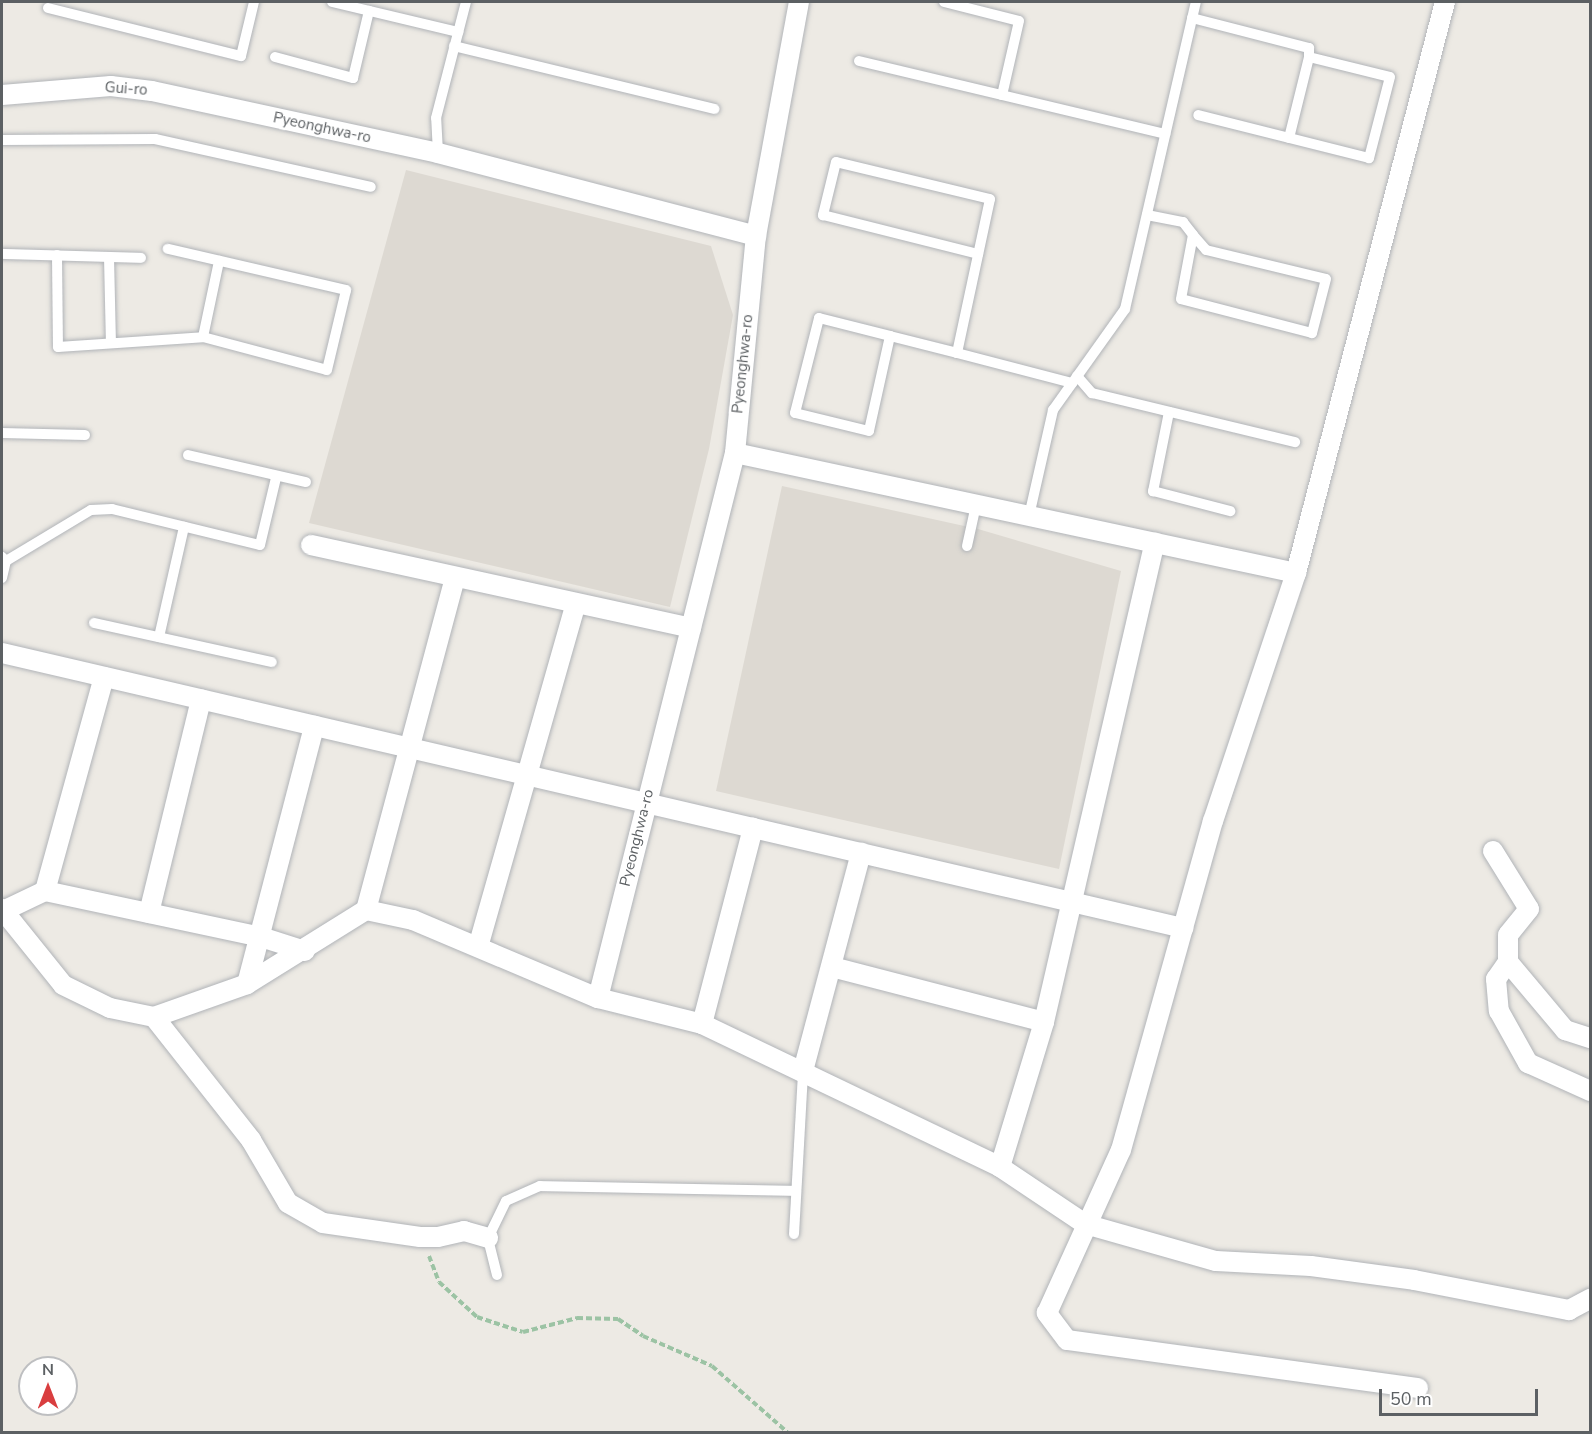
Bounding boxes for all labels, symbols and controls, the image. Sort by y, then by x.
street label: Gui-ro [104,79,148,99]
street label: Pyeonghwa-ro [271,109,373,147]
street label: Pyeonghwa-ro [729,314,757,414]
street label: Pyeonghwa-ro [616,788,658,888]
north arrow [18,1356,78,1416]
text: N [42,1359,54,1381]
scale bar [1382,1377,1541,1415]
text: 50 m [1390,1387,1432,1411]

